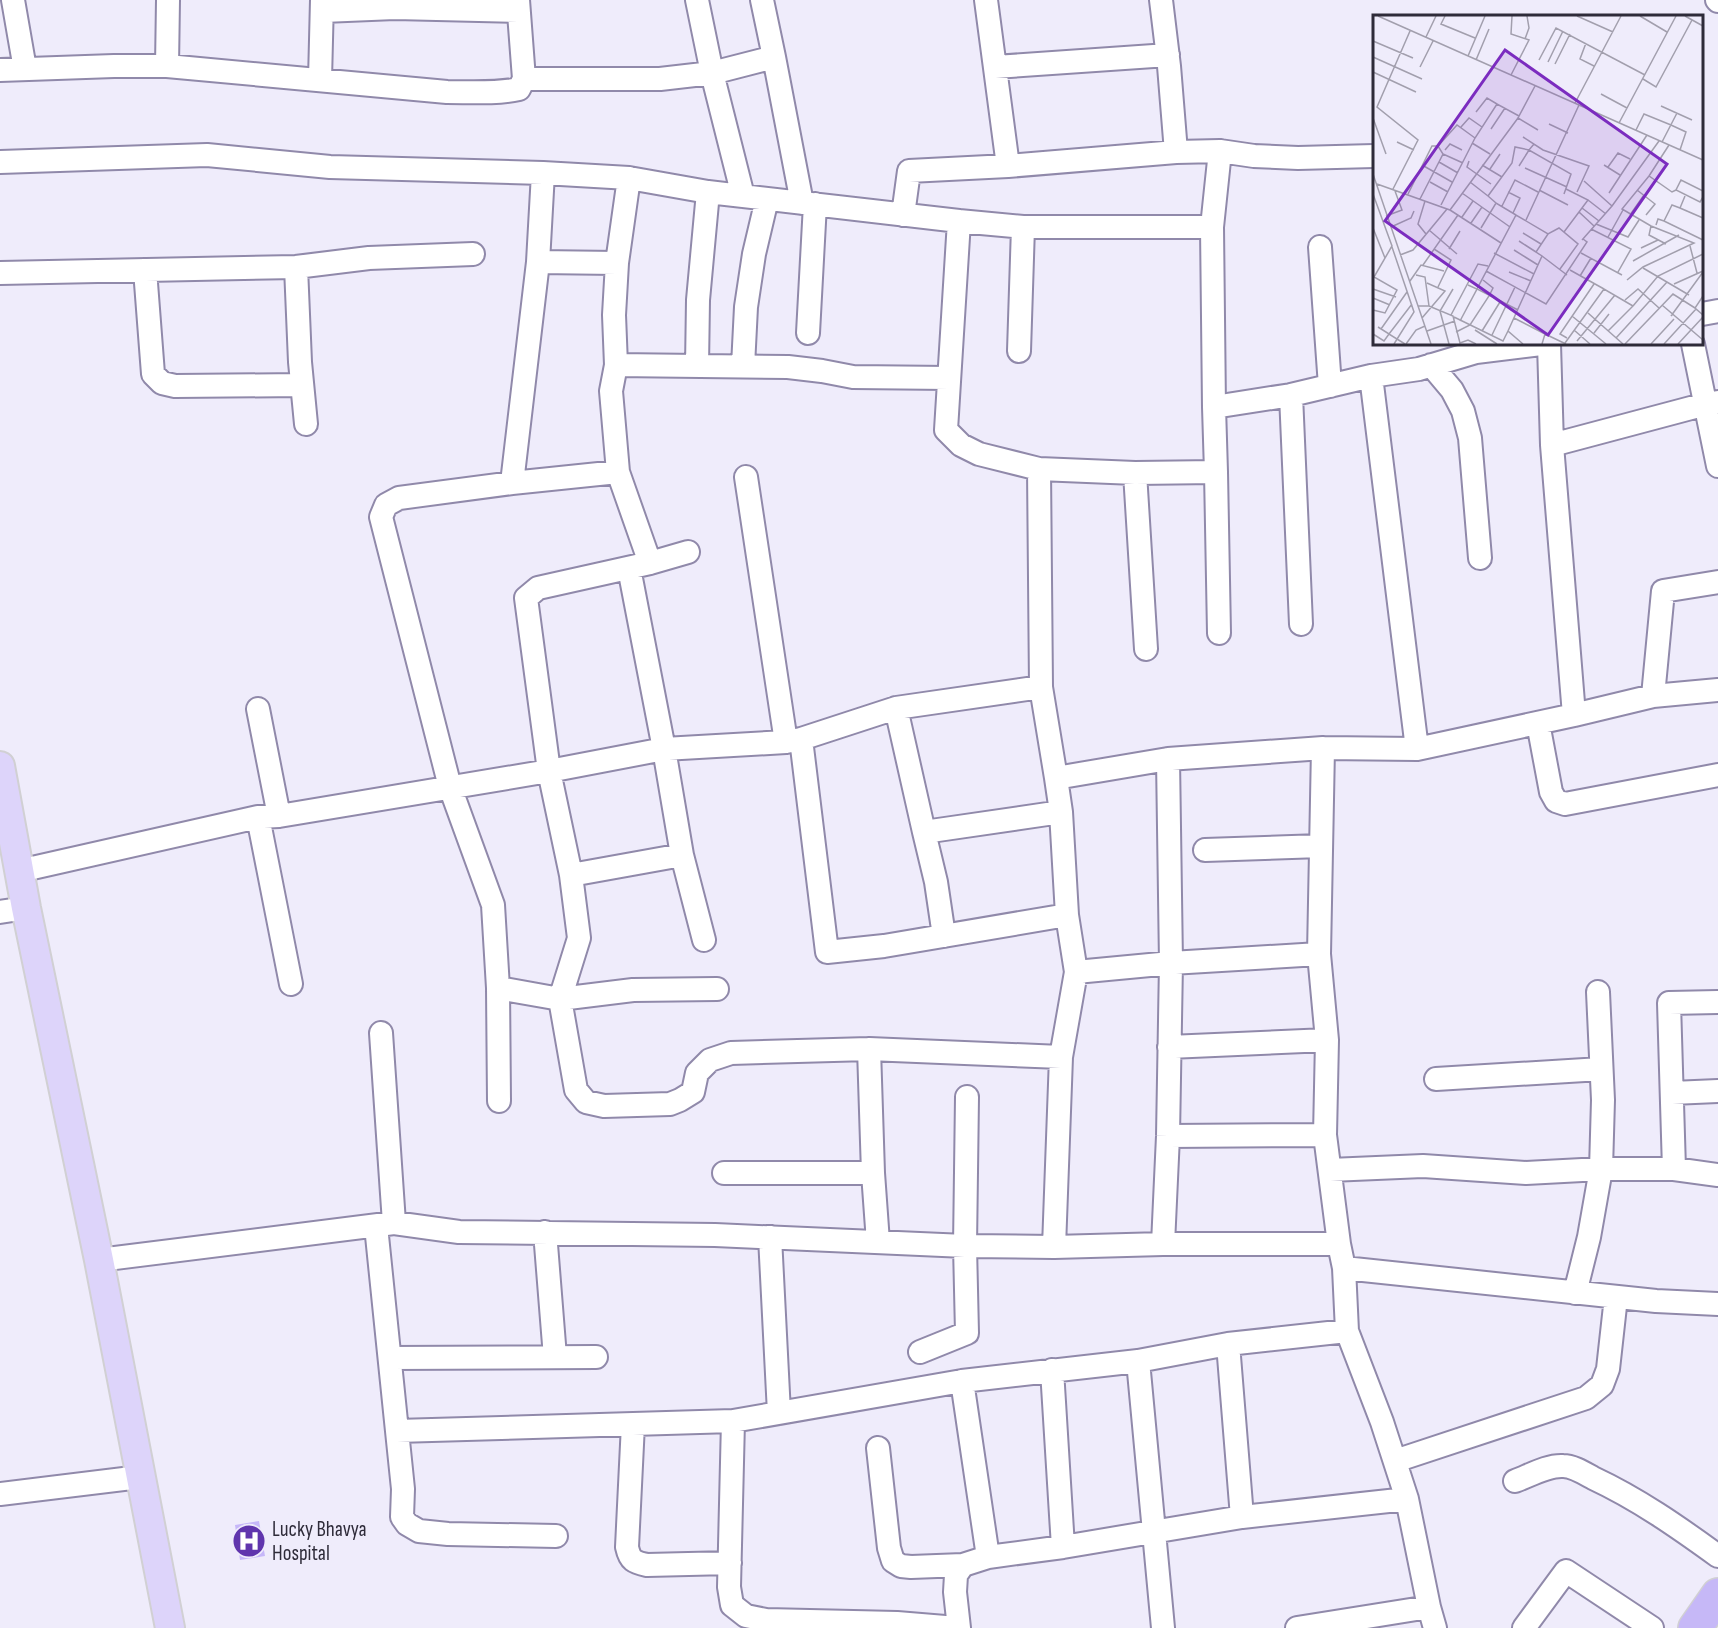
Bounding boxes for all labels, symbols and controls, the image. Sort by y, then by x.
inset map [1373,15,1703,345]
place label: Lucky Bhavya Hospital [272,1517,367,1566]
hospital icon: Lucky Bhavya Hospital [231,1523,267,1559]

